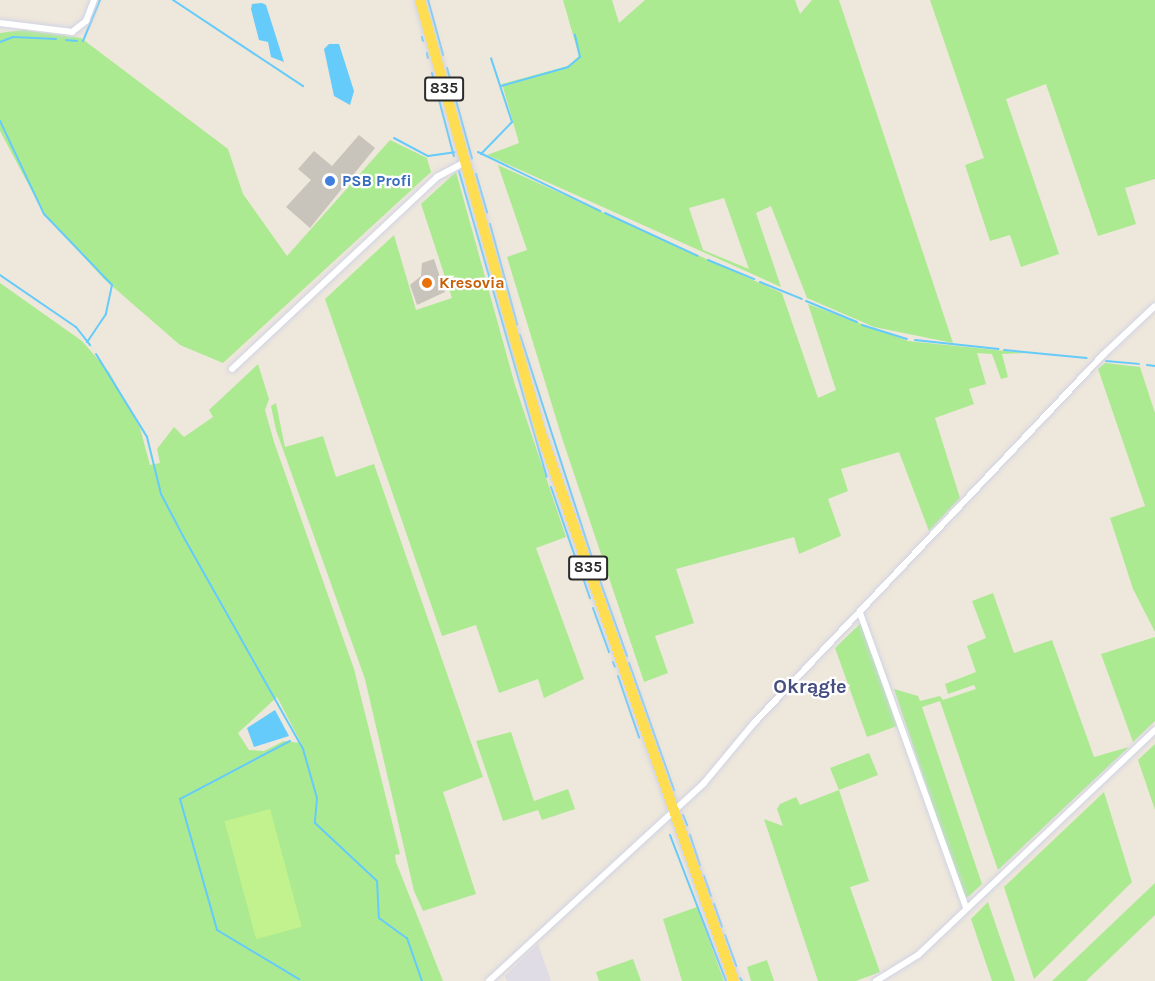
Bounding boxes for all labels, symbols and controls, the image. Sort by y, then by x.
road number: 835 [423,77,465,101]
place label: PSB Profi [342,171,412,191]
marker: PSB Profi [323,174,337,188]
place label: Kresovia [439,273,505,293]
marker: Kresovia [420,276,434,290]
road number: 835 [567,556,609,580]
district label: Okrągłe [773,674,847,698]

